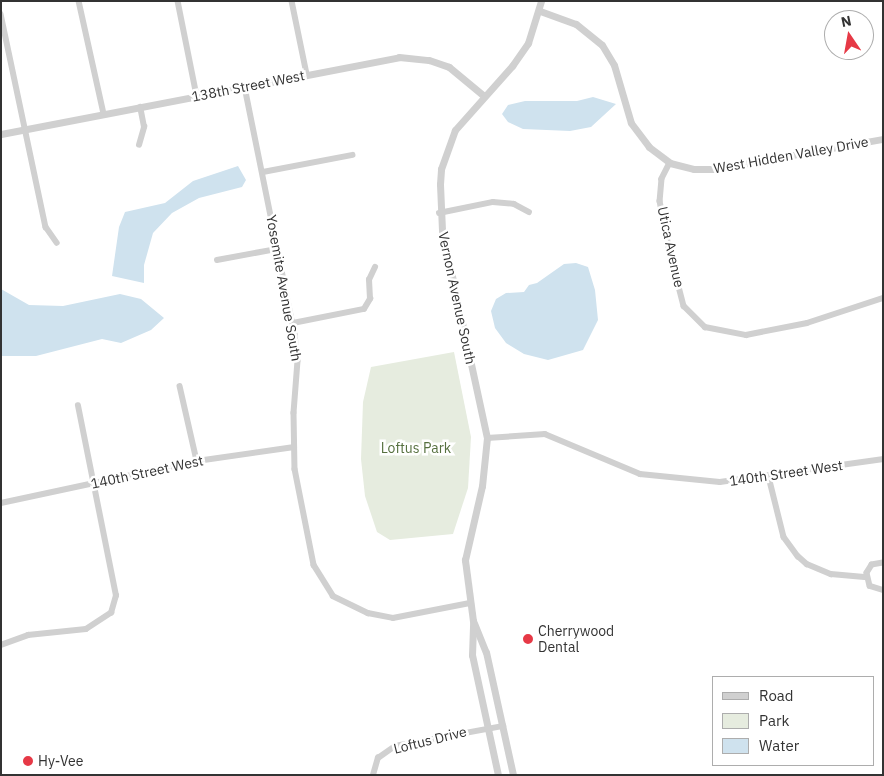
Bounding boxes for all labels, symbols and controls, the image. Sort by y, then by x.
north arrow [824,10,874,60]
text: N [839,11,853,31]
street label: 138th Street West [190,67,306,105]
street label: West Hidden Valley Drive [712,133,870,177]
street label: Utica Avenue [654,205,688,289]
street label: Yosemite Avenue South [263,213,305,363]
street label: Vernon Avenue South [435,230,479,366]
park label: Loftus Park [381,440,451,456]
street label: 140th Street West [89,452,205,492]
street label: 140th Street West [728,457,844,489]
place label: Cherrywood Dental [538,623,614,656]
marker: Cherrywood Dental [522,633,534,645]
legend [712,676,874,766]
text: Road [759,686,794,705]
text: Park [759,711,789,730]
street label: Loftus Drive [392,723,468,757]
text: Water [759,736,799,755]
place label: Hy-Vee [38,753,83,769]
marker: Hy-Vee [22,755,34,767]

